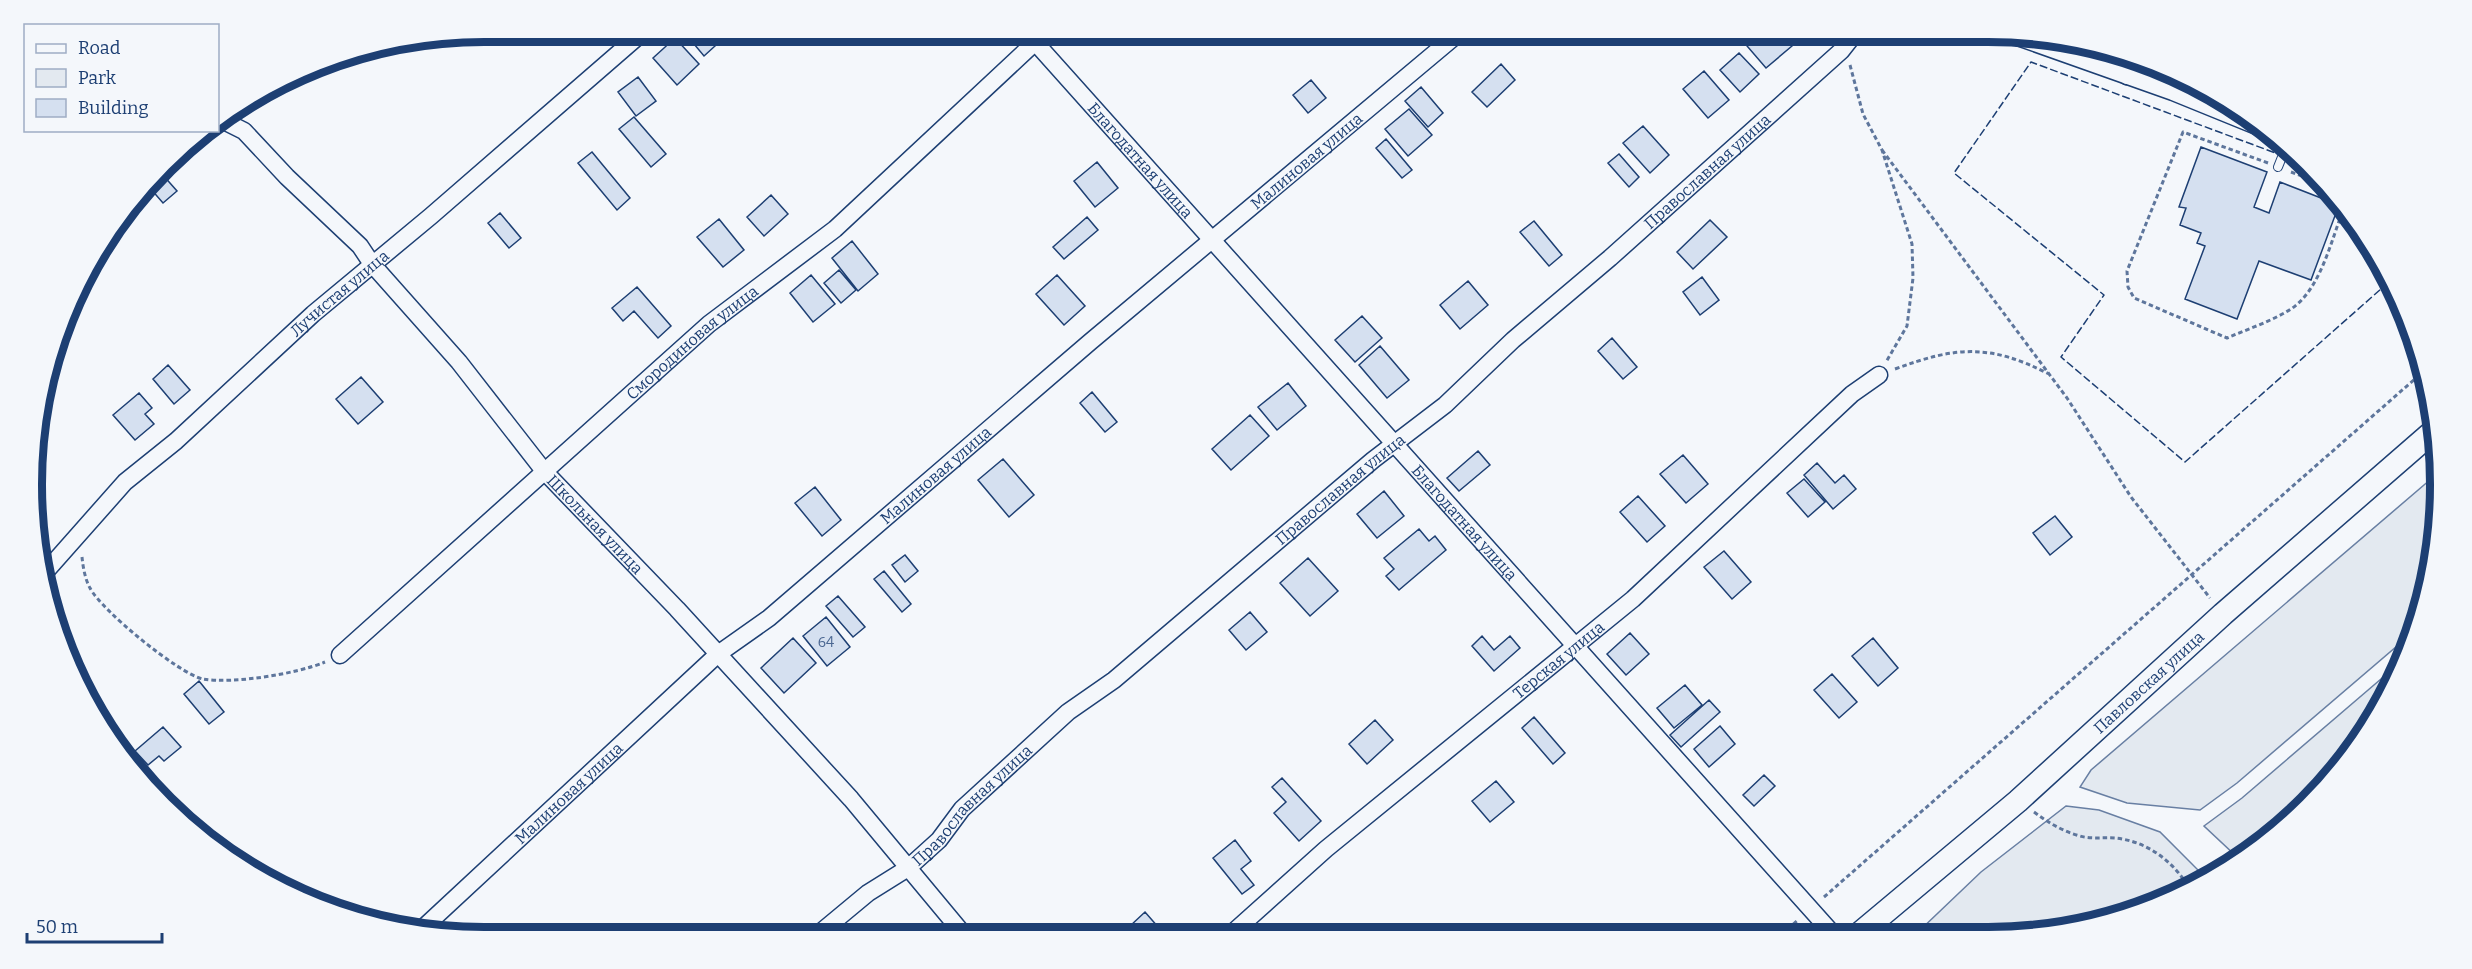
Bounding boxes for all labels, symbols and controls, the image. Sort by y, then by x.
legend [24,24,219,132]
text: Road [78,37,121,59]
text: Park [78,67,117,89]
text: Building [78,97,149,119]
street label: Благодатная улица [1084,99,1197,222]
street label: Малиновая улица [1247,108,1366,213]
street label: Православная улица [1640,109,1774,233]
street label: Лучистая улица [286,246,393,340]
street label: Смородиновая улица [622,281,762,403]
street label: Малиновая улица [876,422,995,528]
street label: Православная улица [1271,430,1409,549]
street label: Благодатная улица [1408,461,1521,584]
street label: Школьная улица [543,471,647,578]
street label: Терская улица [1509,617,1608,702]
street label: Павловская улица [2089,627,2208,737]
house number: 64 [818,634,834,651]
street label: Малиновая улица [511,738,626,847]
street label: Православная улица [908,740,1036,869]
scale bar [27,906,162,944]
text: 50 m [36,916,78,938]

